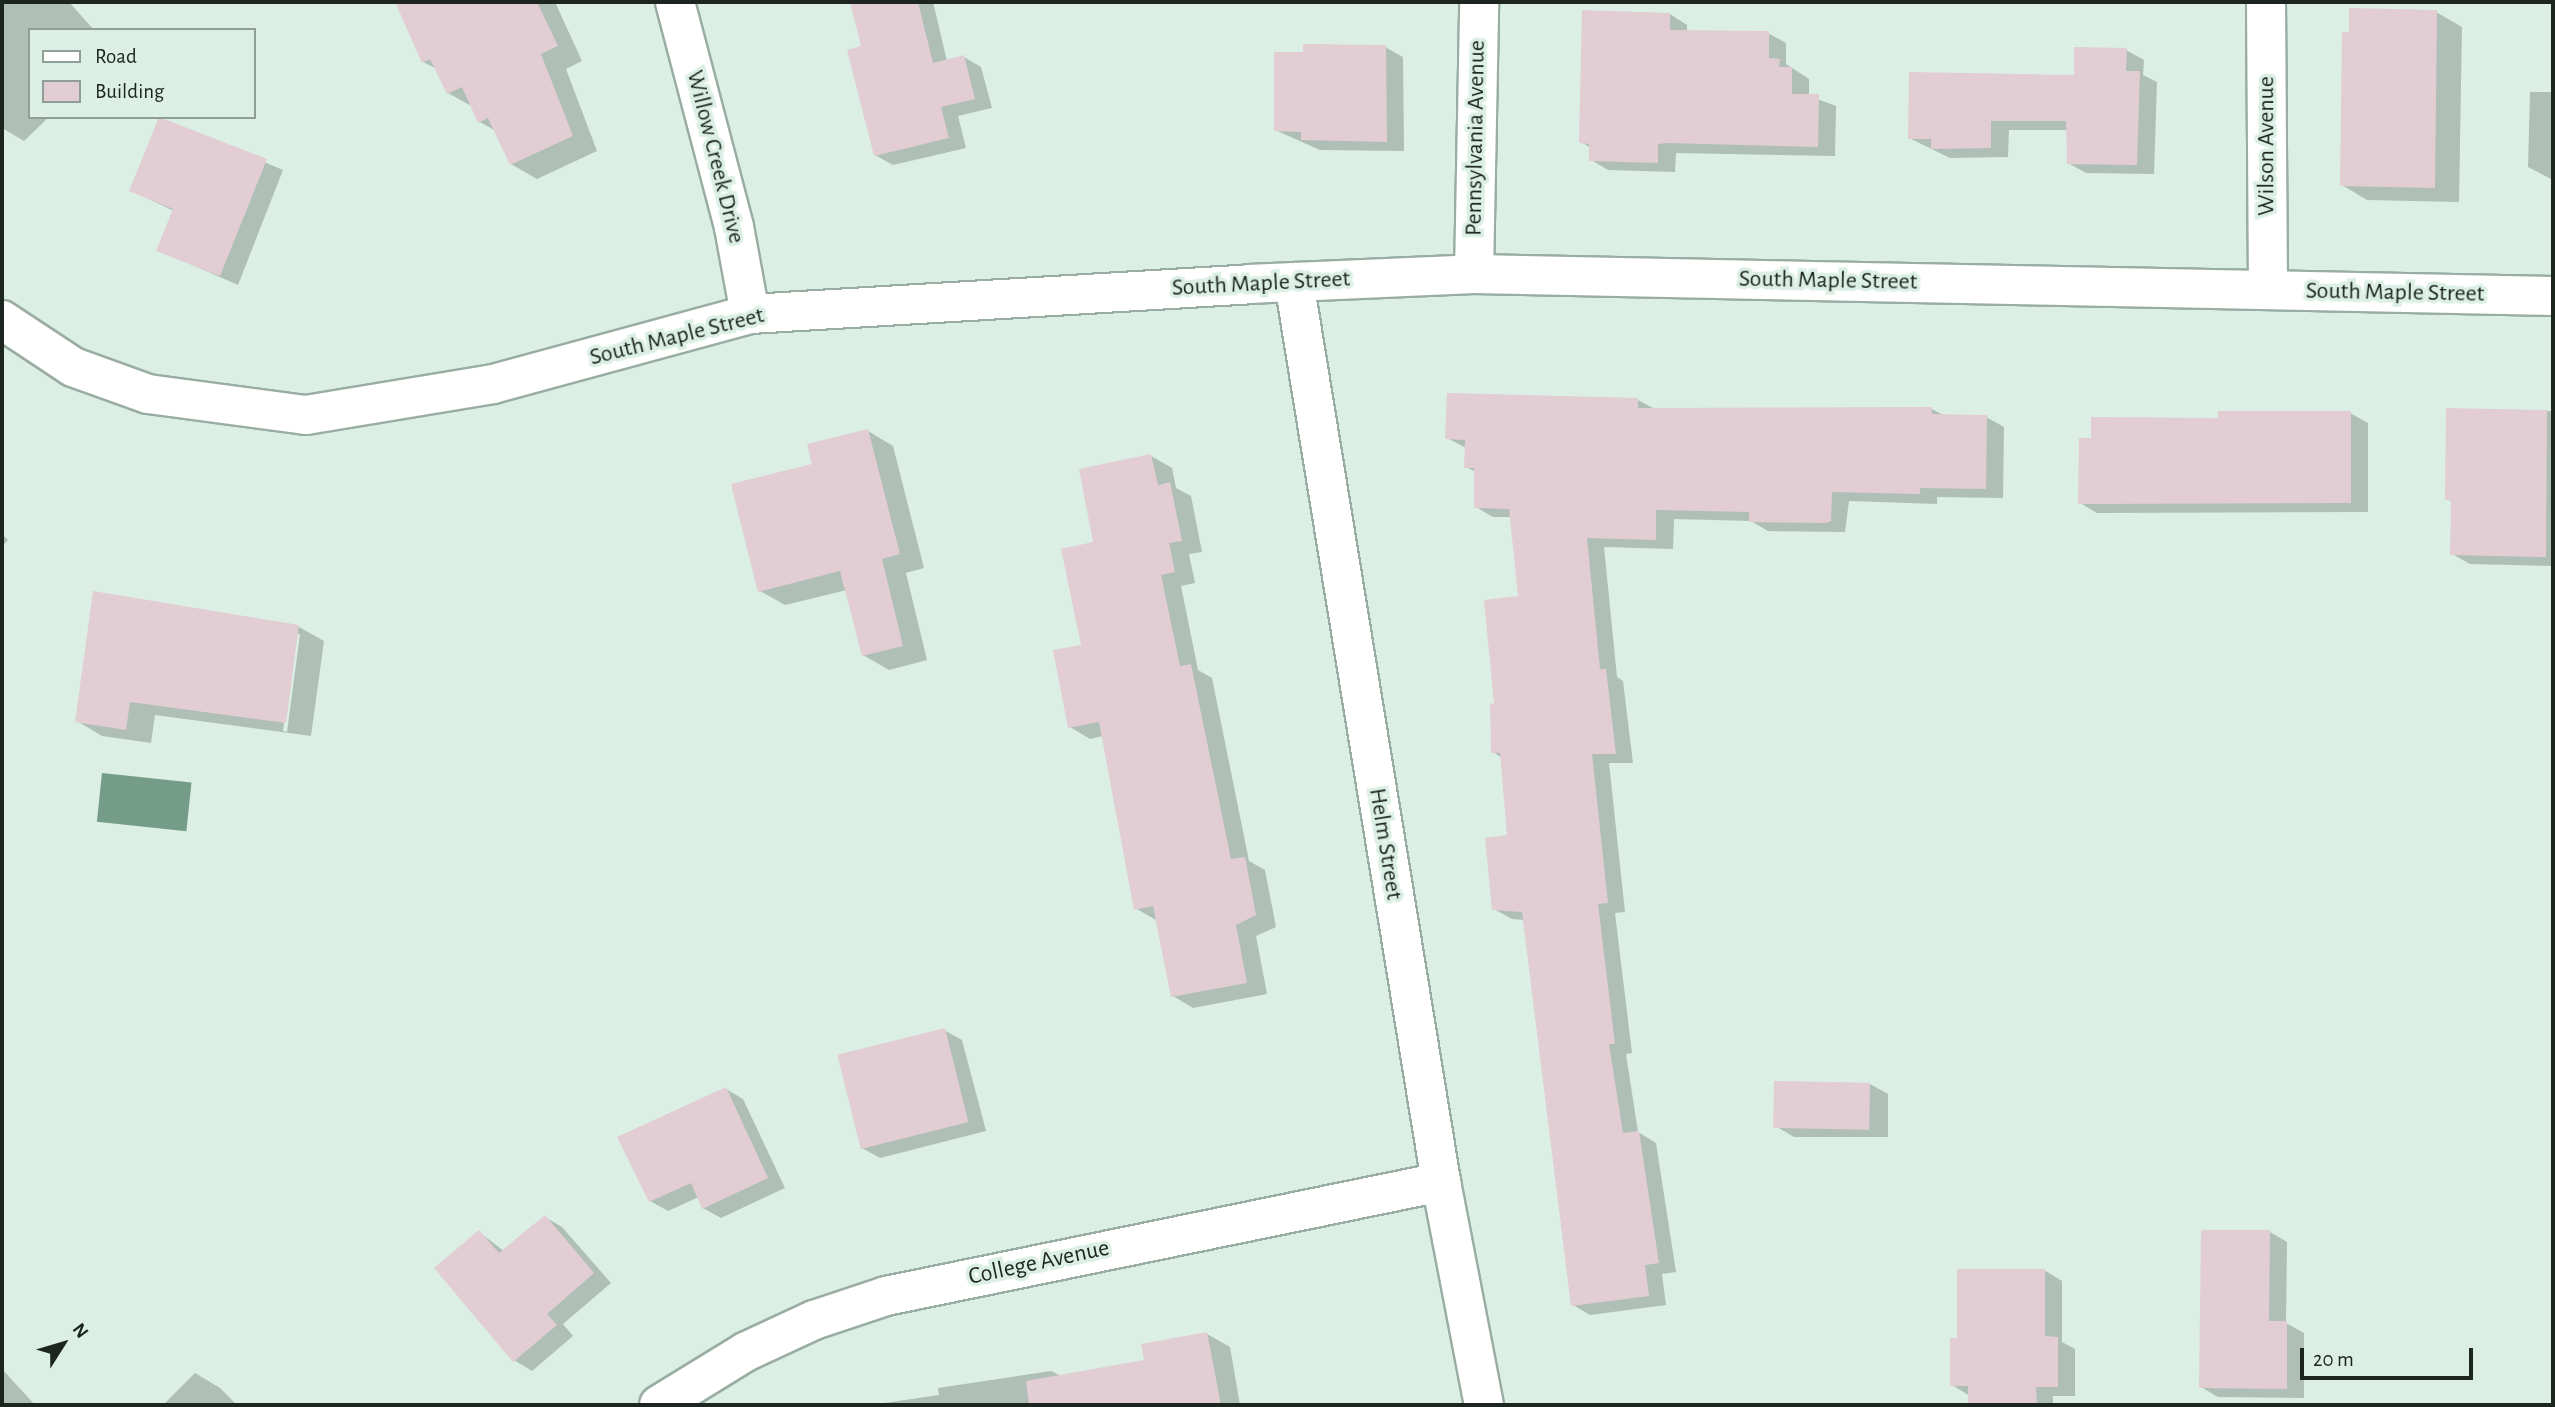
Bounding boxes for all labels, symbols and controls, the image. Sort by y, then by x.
legend [28,28,256,119]
street label: Pennsylvania Avenue [1460,40,1492,236]
text: Road [95,46,137,67]
street label: Willow Creek Drive [680,67,750,247]
street label: Wilson Avenue [2253,76,2281,216]
text: Building [95,81,164,102]
street label: South Maple Street [1171,265,1351,303]
street label: South Maple Street [1739,265,1917,297]
street label: South Maple Street [2306,277,2484,309]
street label: South Maple Street [587,301,767,373]
street label: Helm Street [1362,786,1408,902]
street label: College Avenue [966,1234,1112,1292]
north arrow [28,1309,98,1379]
text: N [69,1320,92,1342]
scale bar [2303,1334,2476,1378]
text: 20 m [2313,1349,2354,1370]

